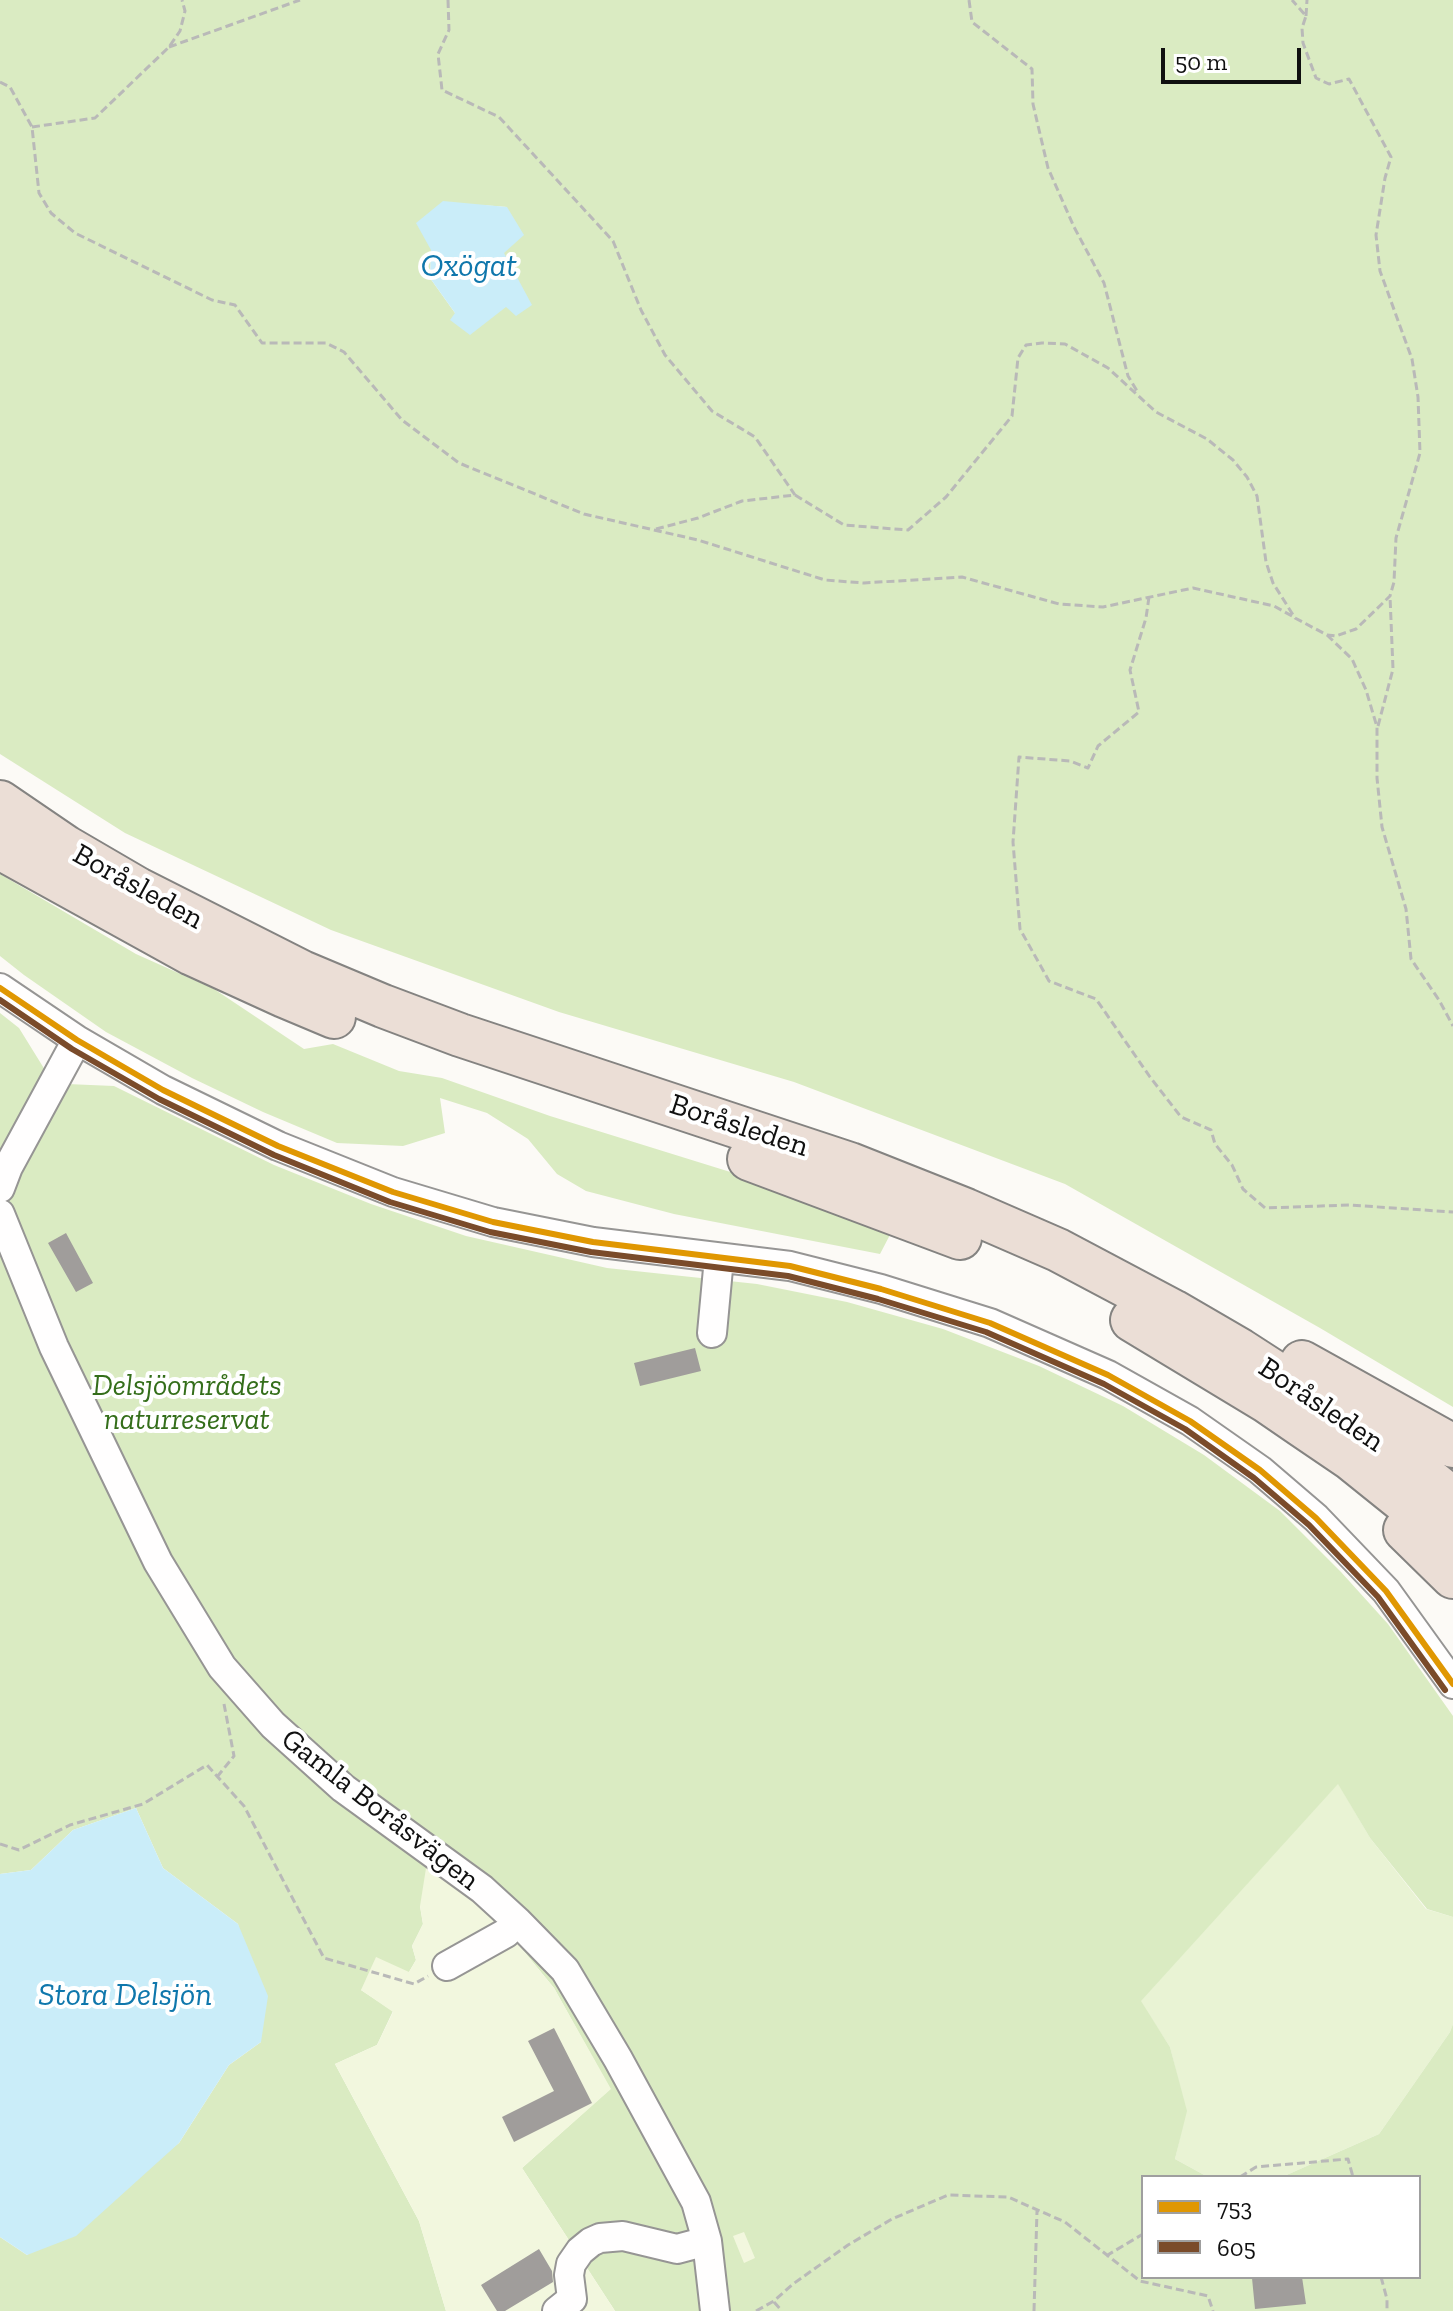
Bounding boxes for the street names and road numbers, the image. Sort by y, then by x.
street label: Boråsleden [66,836,210,938]
street label: Boråsleden [665,1087,813,1165]
street label: Boråsleden [1251,1350,1391,1460]
street label: Gamla Boråsvägen [274,1721,486,1899]

